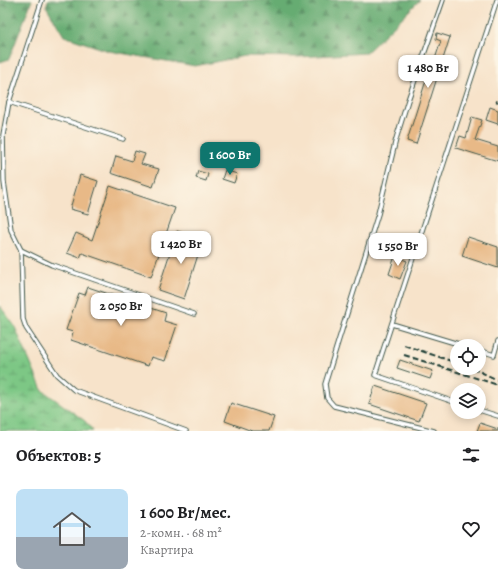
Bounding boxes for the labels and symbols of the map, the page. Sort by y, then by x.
pin: 1 480 Br [387,55,469,89]
pin: 1 600 Br [189,142,271,176]
pin: 1 420 Br [140,231,222,265]
pin: 1 550 Br [357,233,439,267]
pin: 2 050 Br [80,293,162,327]

